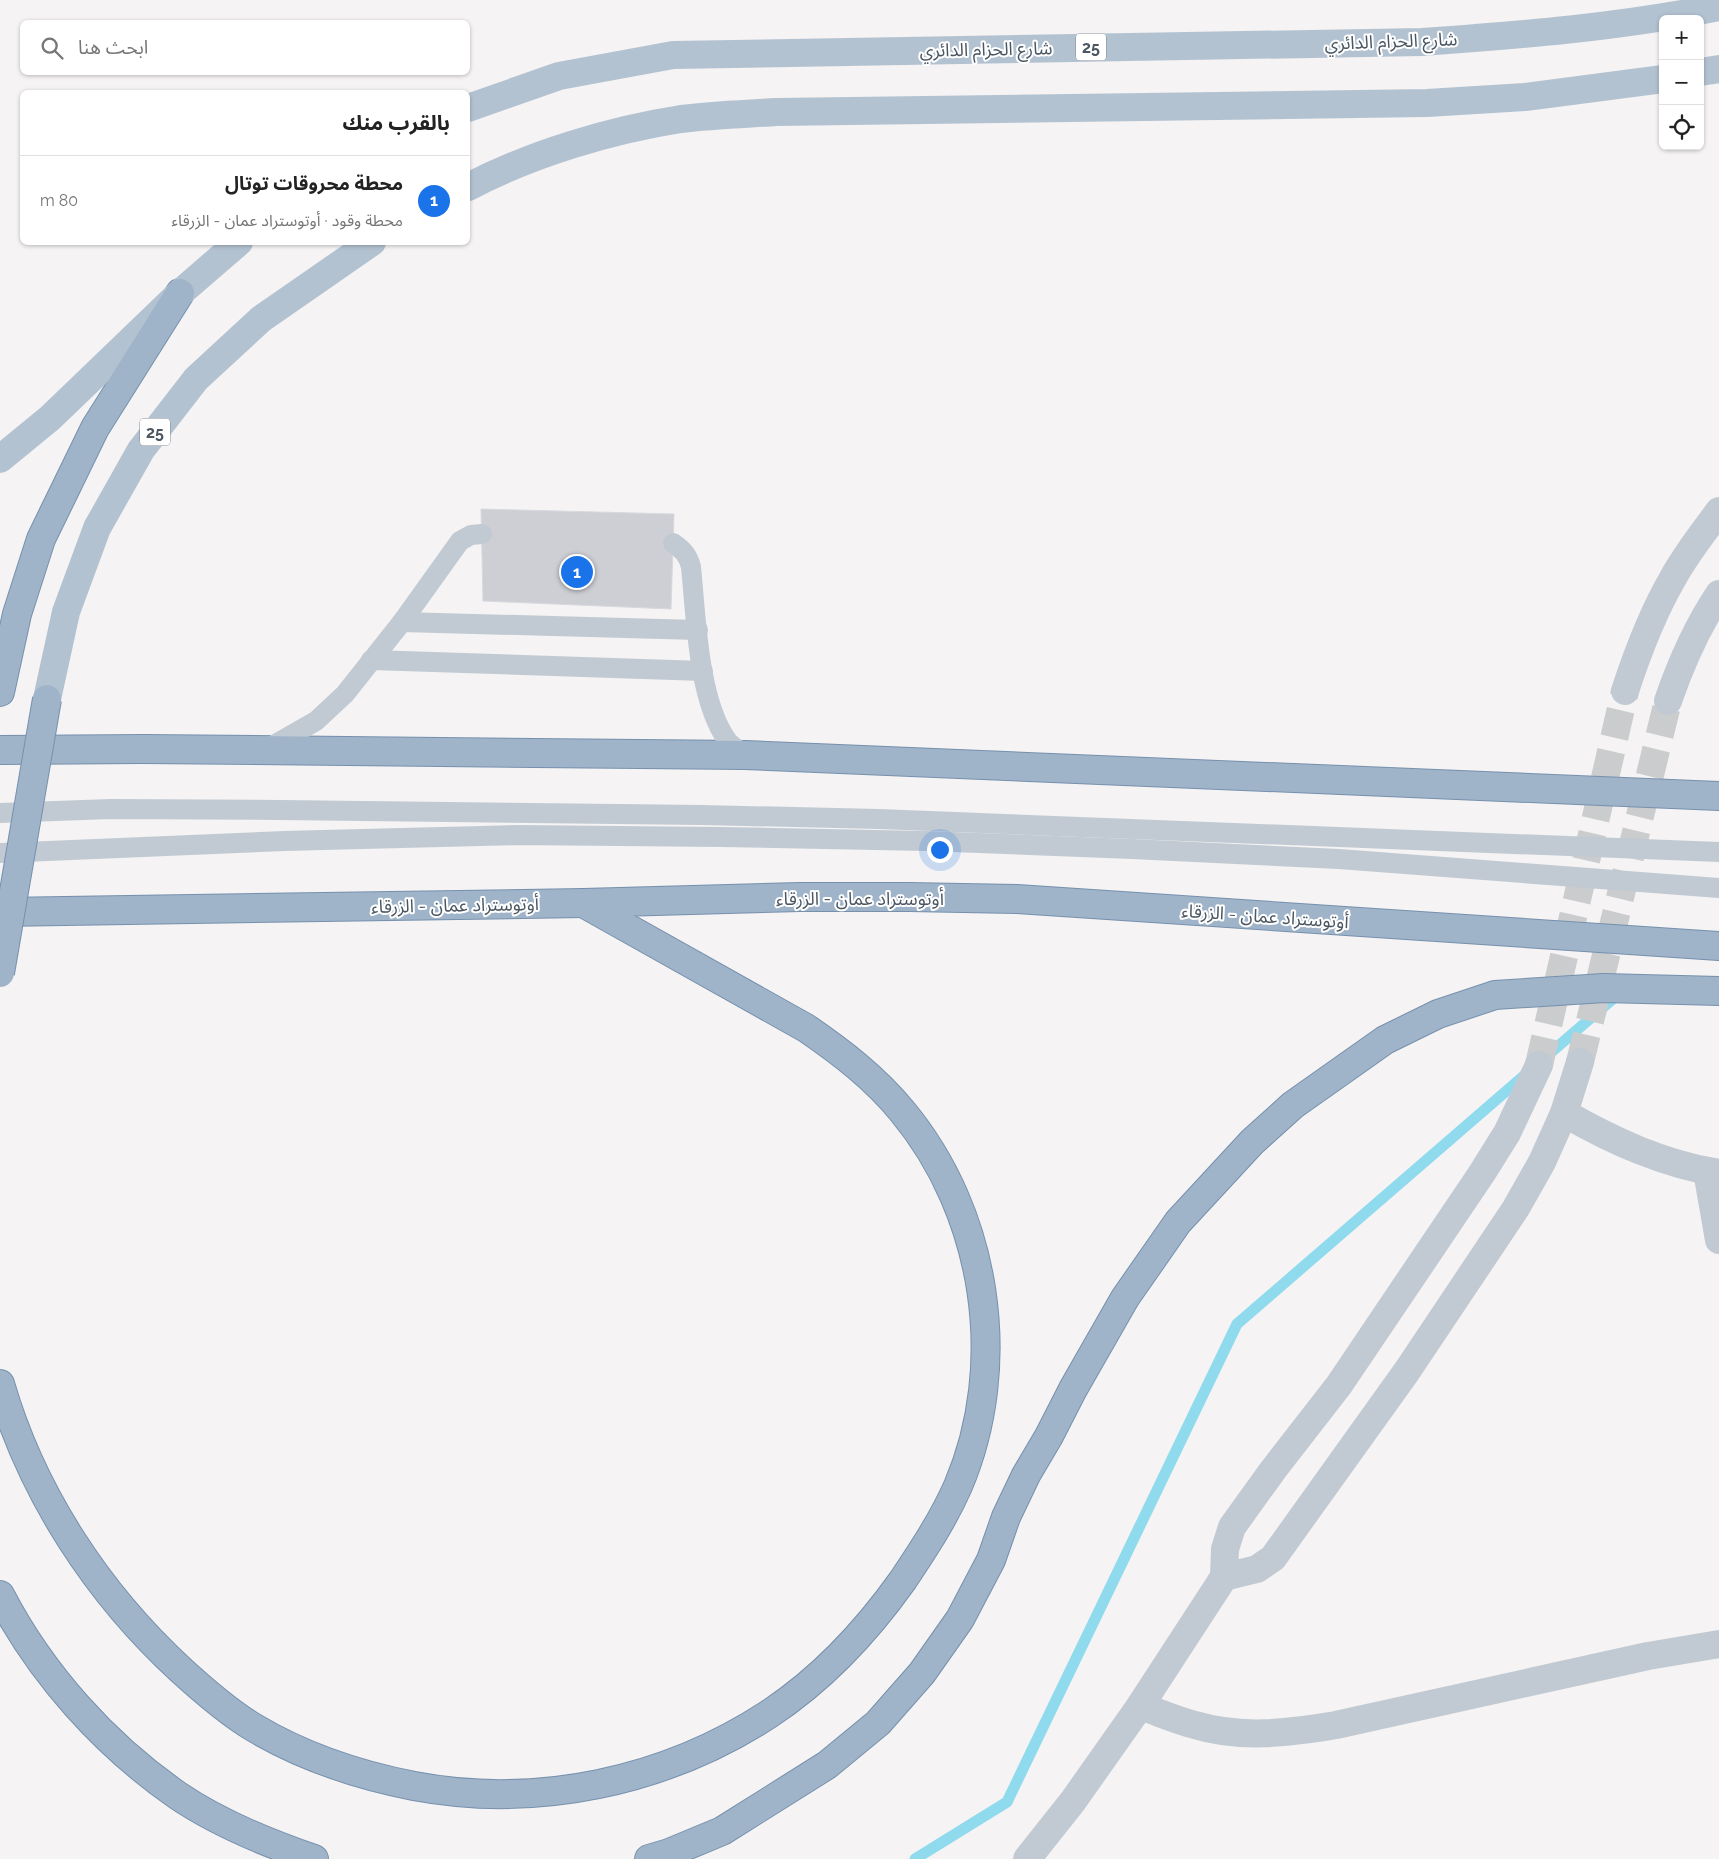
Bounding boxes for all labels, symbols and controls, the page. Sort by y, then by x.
map controls [1659,15,1704,150]
button: + [1659,15,1704,60]
search box [20,20,470,75]
street label: شارع الحزام الدائري [1324,28,1458,58]
icon: search [38,34,66,62]
road number: 25 [1076,34,1106,61]
text: ابحث هنا [78,36,148,58]
street label: شارع الحزام الدائري [919,37,1053,65]
button: − [1659,60,1704,105]
button: locate [1659,105,1704,150]
text: بالقرب منك [343,110,450,135]
text: محطة محروقات توتال [225,172,403,194]
text: 80 m [40,191,78,210]
text: 1 [430,191,438,210]
text: محطة وقود · أوتوستراد عمان - الزرقاء [171,211,403,230]
road number: 25 [140,418,170,446]
pin: 1 [561,553,593,591]
your location [927,837,953,863]
street label: أوتوستراد عمان - الزرقاء [776,887,944,910]
street label: أوتوستراد عمان - الزرقاء [371,893,539,918]
street label: أوتوستراد عمان - الزرقاء [1181,899,1349,933]

